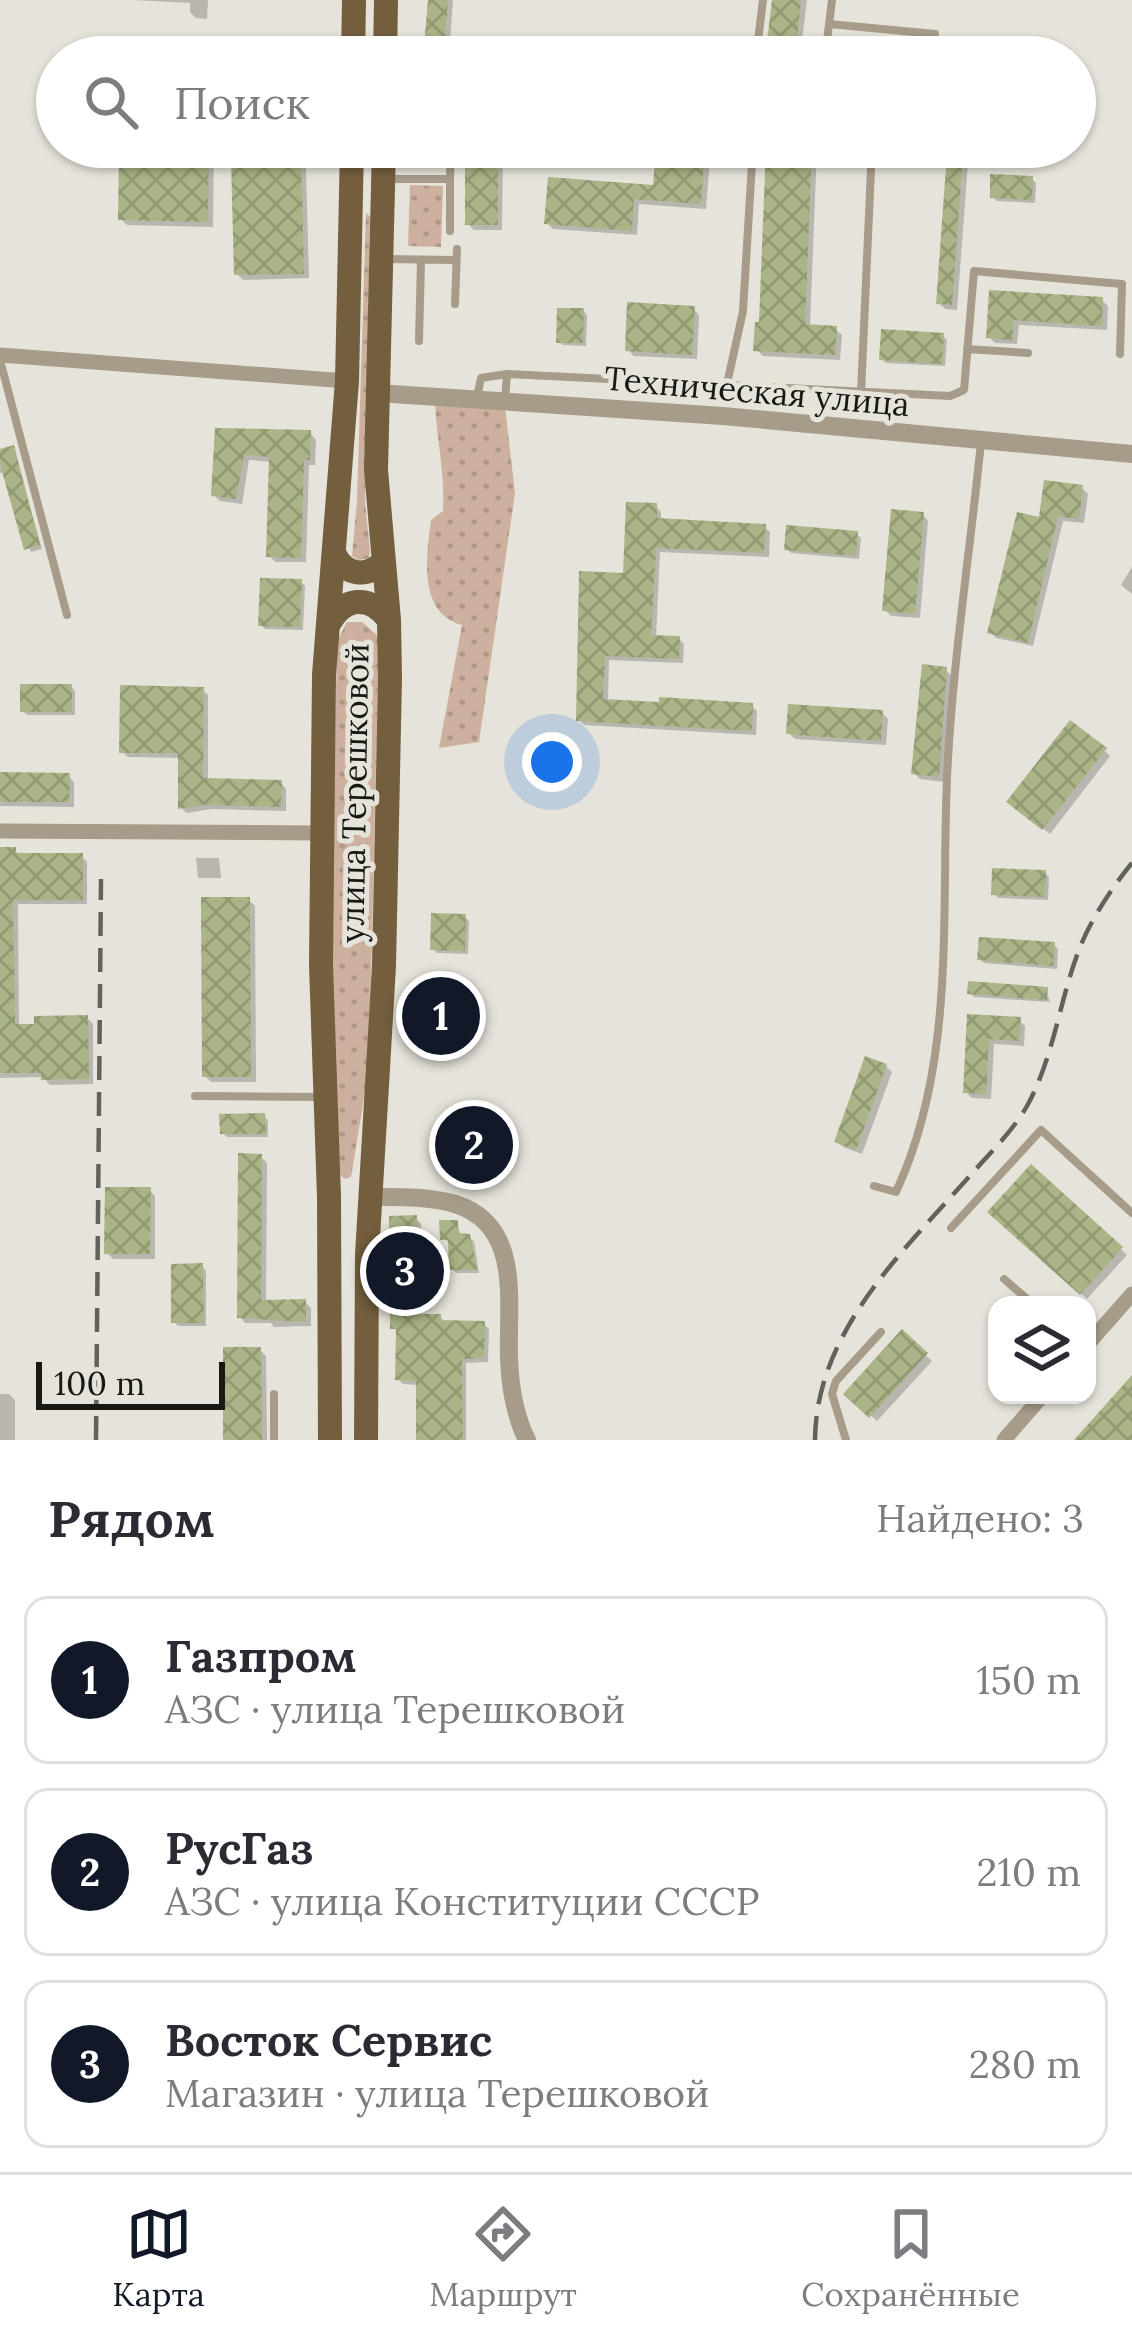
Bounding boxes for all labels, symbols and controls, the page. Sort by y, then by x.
search box [36,36,1096,168]
icon: search [78,69,144,135]
text: Поиск [174,74,310,131]
street label: Техническая улица [603,357,911,425]
street label: улица Терешковой [330,643,378,943]
your location [522,732,582,792]
pin: 1 [402,971,480,1061]
pin: 2 [435,1100,513,1190]
pin: 3 [366,1226,444,1316]
map controls [988,1296,1096,1404]
button: layers [988,1296,1096,1404]
scale bar [36,1356,225,1409]
text: 100 m [54,1362,145,1404]
text: Рядом [48,1486,214,1551]
text: Найдено: 3 [876,1493,1084,1543]
text: Газпром [165,1627,356,1684]
text: 1 [82,1655,98,1705]
text: 150 m [976,1655,1081,1705]
text: АЗС · улица Терешковой [165,1684,625,1734]
text: РусГаз [165,1819,314,1876]
text: 2 [80,1847,100,1897]
text: 210 m [977,1847,1081,1897]
text: АЗС · улица Конституции СССР [165,1876,759,1926]
text: Восток Сервис [165,2011,492,2068]
text: 3 [79,2039,101,2089]
text: 280 m [969,2039,1081,2089]
text: Магазин · улица Терешковой [165,2068,709,2118]
tab: Карта [112,2201,205,2315]
tab: Маршрут [429,2201,577,2315]
tab: Сохранённые [801,2201,1020,2315]

